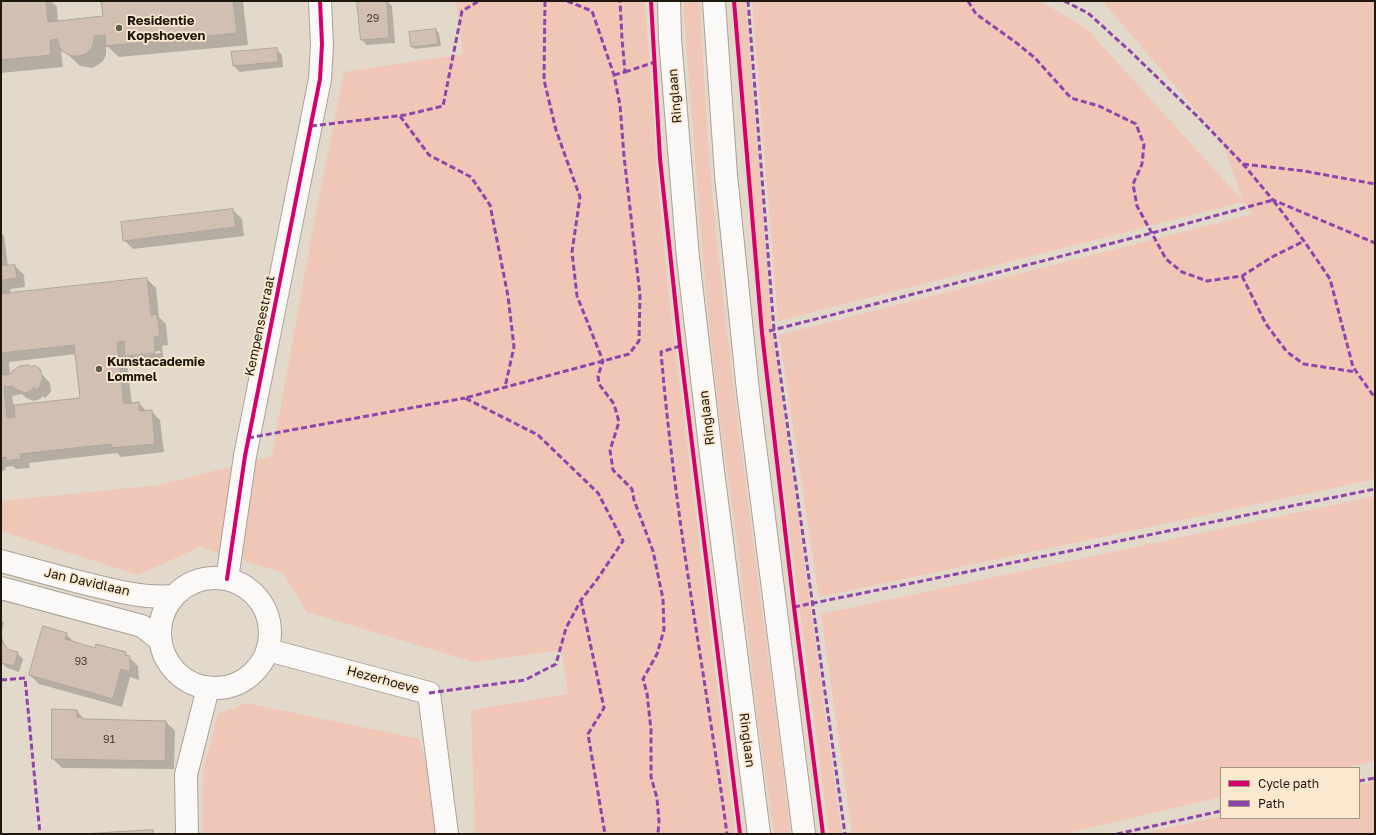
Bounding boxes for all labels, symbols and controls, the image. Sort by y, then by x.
house number: 29 [366,12,380,26]
place label: Residentie Kopshoeven [127,13,205,44]
marker: Residentie Kopshoeven [114,23,124,33]
street label: Ringlaan [665,68,685,124]
street label: Kempensestraat [242,274,278,378]
place label: Kunstacademie Lommel [107,354,205,385]
marker: Kunstacademie Lommel [94,364,104,374]
street label: Ringlaan [696,390,718,446]
street label: Jan Davidlaan [43,565,131,599]
house number: 93 [74,655,88,669]
street label: Hezerhoeve [345,663,421,697]
street label: Ringlaan [736,712,758,768]
house number: 91 [103,733,115,747]
legend [1220,767,1360,819]
text: Cycle path [1258,776,1319,791]
text: Path [1258,796,1285,811]

